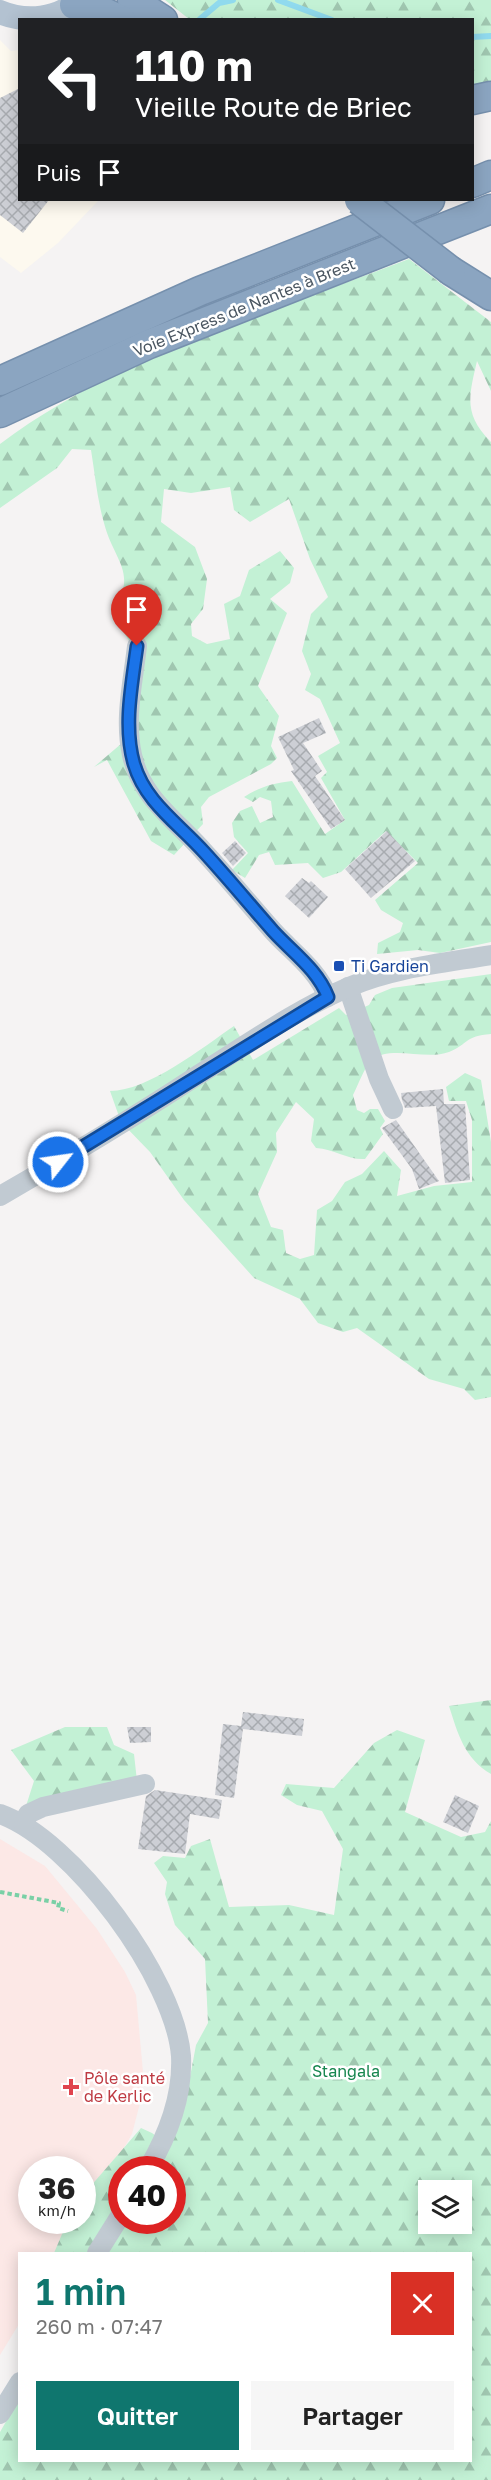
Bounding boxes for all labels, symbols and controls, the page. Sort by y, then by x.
text: 110 m [135,40,253,90]
icon: left [36,42,114,120]
text: Vieille Route de Briec [135,91,412,123]
icon: arrive [93,156,126,189]
text: Puis [36,159,81,186]
street label: Voie Express de Nantes à Brest [130,253,358,361]
pin [111,584,162,646]
icon: arrive [120,593,153,626]
place label: Ti Gardien [351,956,429,976]
marker: Ti Gardien [332,959,346,973]
position arrow [26,1130,90,1194]
park label: Stangala [312,2061,380,2081]
place label: Pôle santé de Kerlic [84,2068,165,2106]
marker: Pôle santé de Kerlic [62,2078,80,2096]
speed limit sign: 40 [108,2156,186,2234]
text: 36 [38,2170,76,2206]
map controls [418,2180,472,2234]
button: layers [418,2180,472,2234]
text: km/h [38,2201,76,2219]
text: 1 min [36,2270,126,2313]
button: close [391,2272,454,2335]
text: 260 m · 07:47 [36,2314,163,2338]
button: Quitter [36,2381,239,2450]
button: Partager [251,2381,454,2450]

